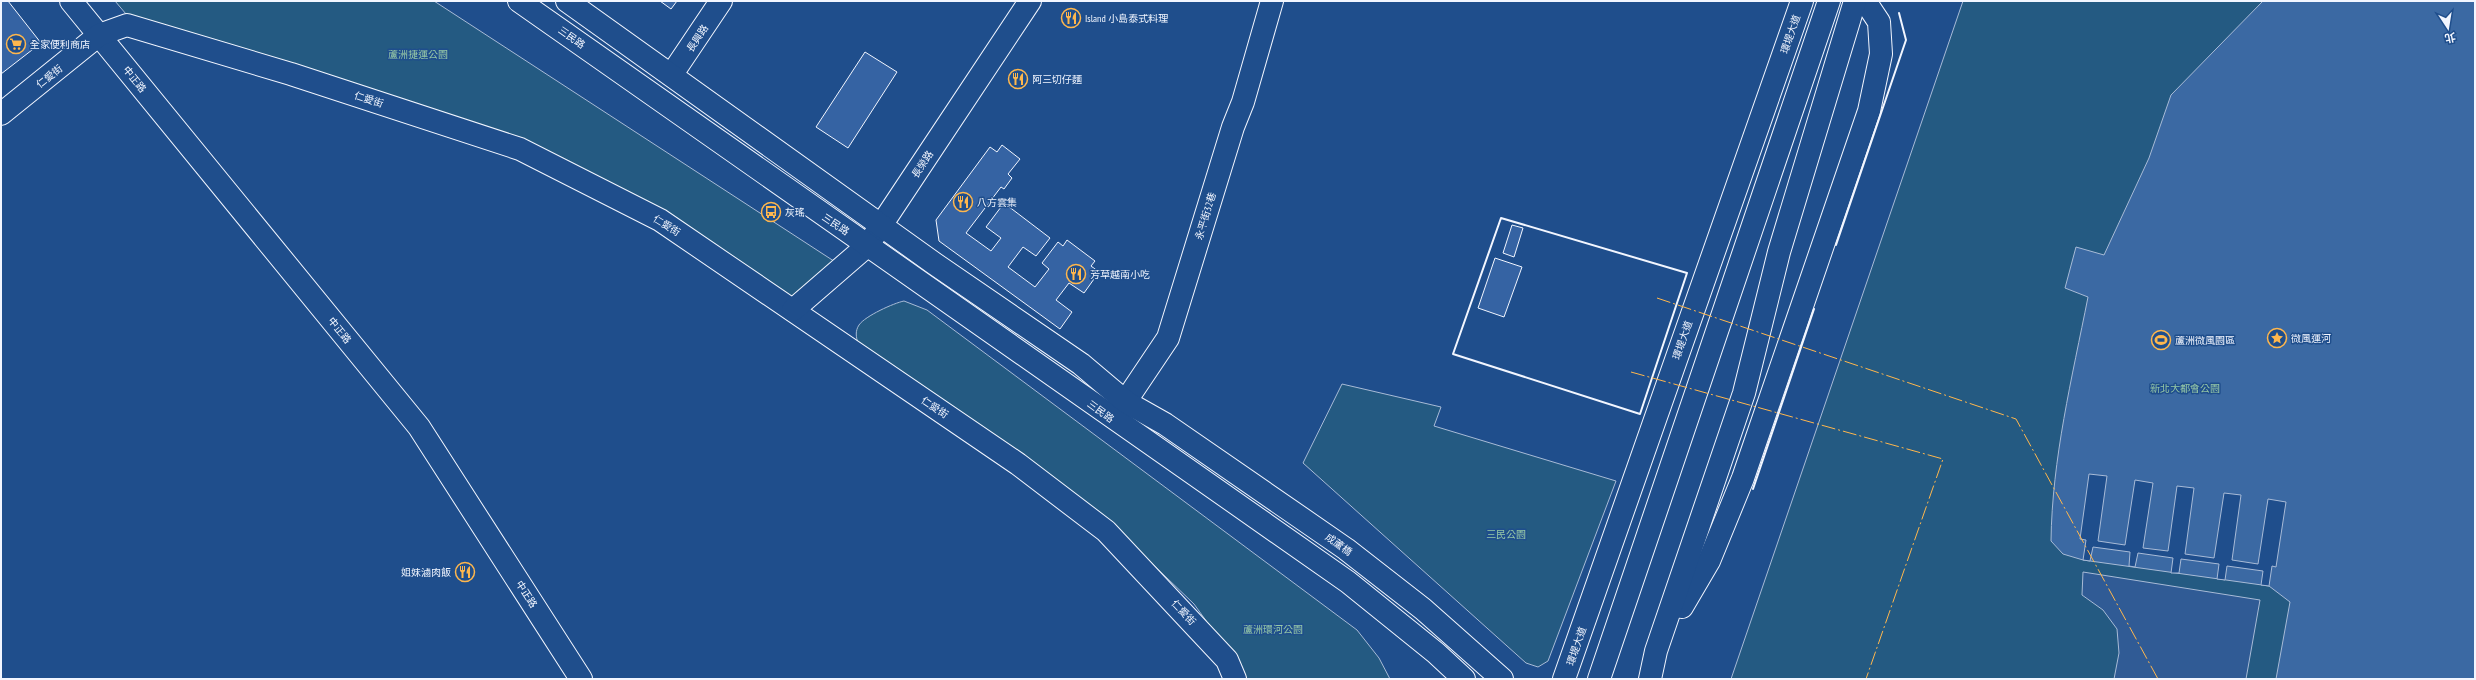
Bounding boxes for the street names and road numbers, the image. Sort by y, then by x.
street label: 環堤大道 [1778,13,1803,55]
street label: 長興路 [684,22,711,54]
street label: 三民路 [556,23,588,51]
street label: 仁愛街 [34,62,65,91]
street label: 中正路 [120,64,149,95]
street label: 仁愛街 [353,89,385,110]
street label: 長榮路 [909,148,936,180]
street label: 永平街32巷 [1192,191,1219,241]
street label: 三民路 [820,211,852,238]
street label: 仁愛街 [651,212,683,239]
street label: 中正路 [325,315,354,346]
street label: 環堤大道 [1670,319,1695,361]
street label: 仁愛街 [919,394,951,421]
street label: 三民路 [1085,397,1117,425]
street label: 成蘆橋 [1323,530,1355,558]
street label: 中正路 [513,578,540,610]
street label: 仁愛街 [1169,597,1199,628]
street label: 環堤大道 [1564,625,1589,667]

